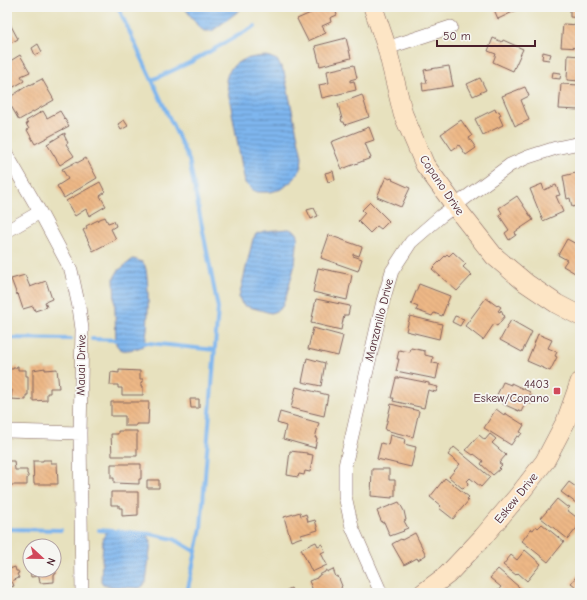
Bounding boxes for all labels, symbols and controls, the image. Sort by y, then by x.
scale bar [437,22,535,48]
text: 50 m [443,29,471,43]
street label: Copano Drive [417,152,467,218]
street label: Manzanillo Drive [362,277,396,363]
street label: Mauai Drive [73,334,89,396]
place label: 4403 Eskew/Copano [474,377,549,405]
marker: 4403 Eskew/Copano [552,386,562,396]
street label: Eskew Drive [491,470,541,526]
north arrow [22,538,62,578]
text: N [43,556,58,567]

